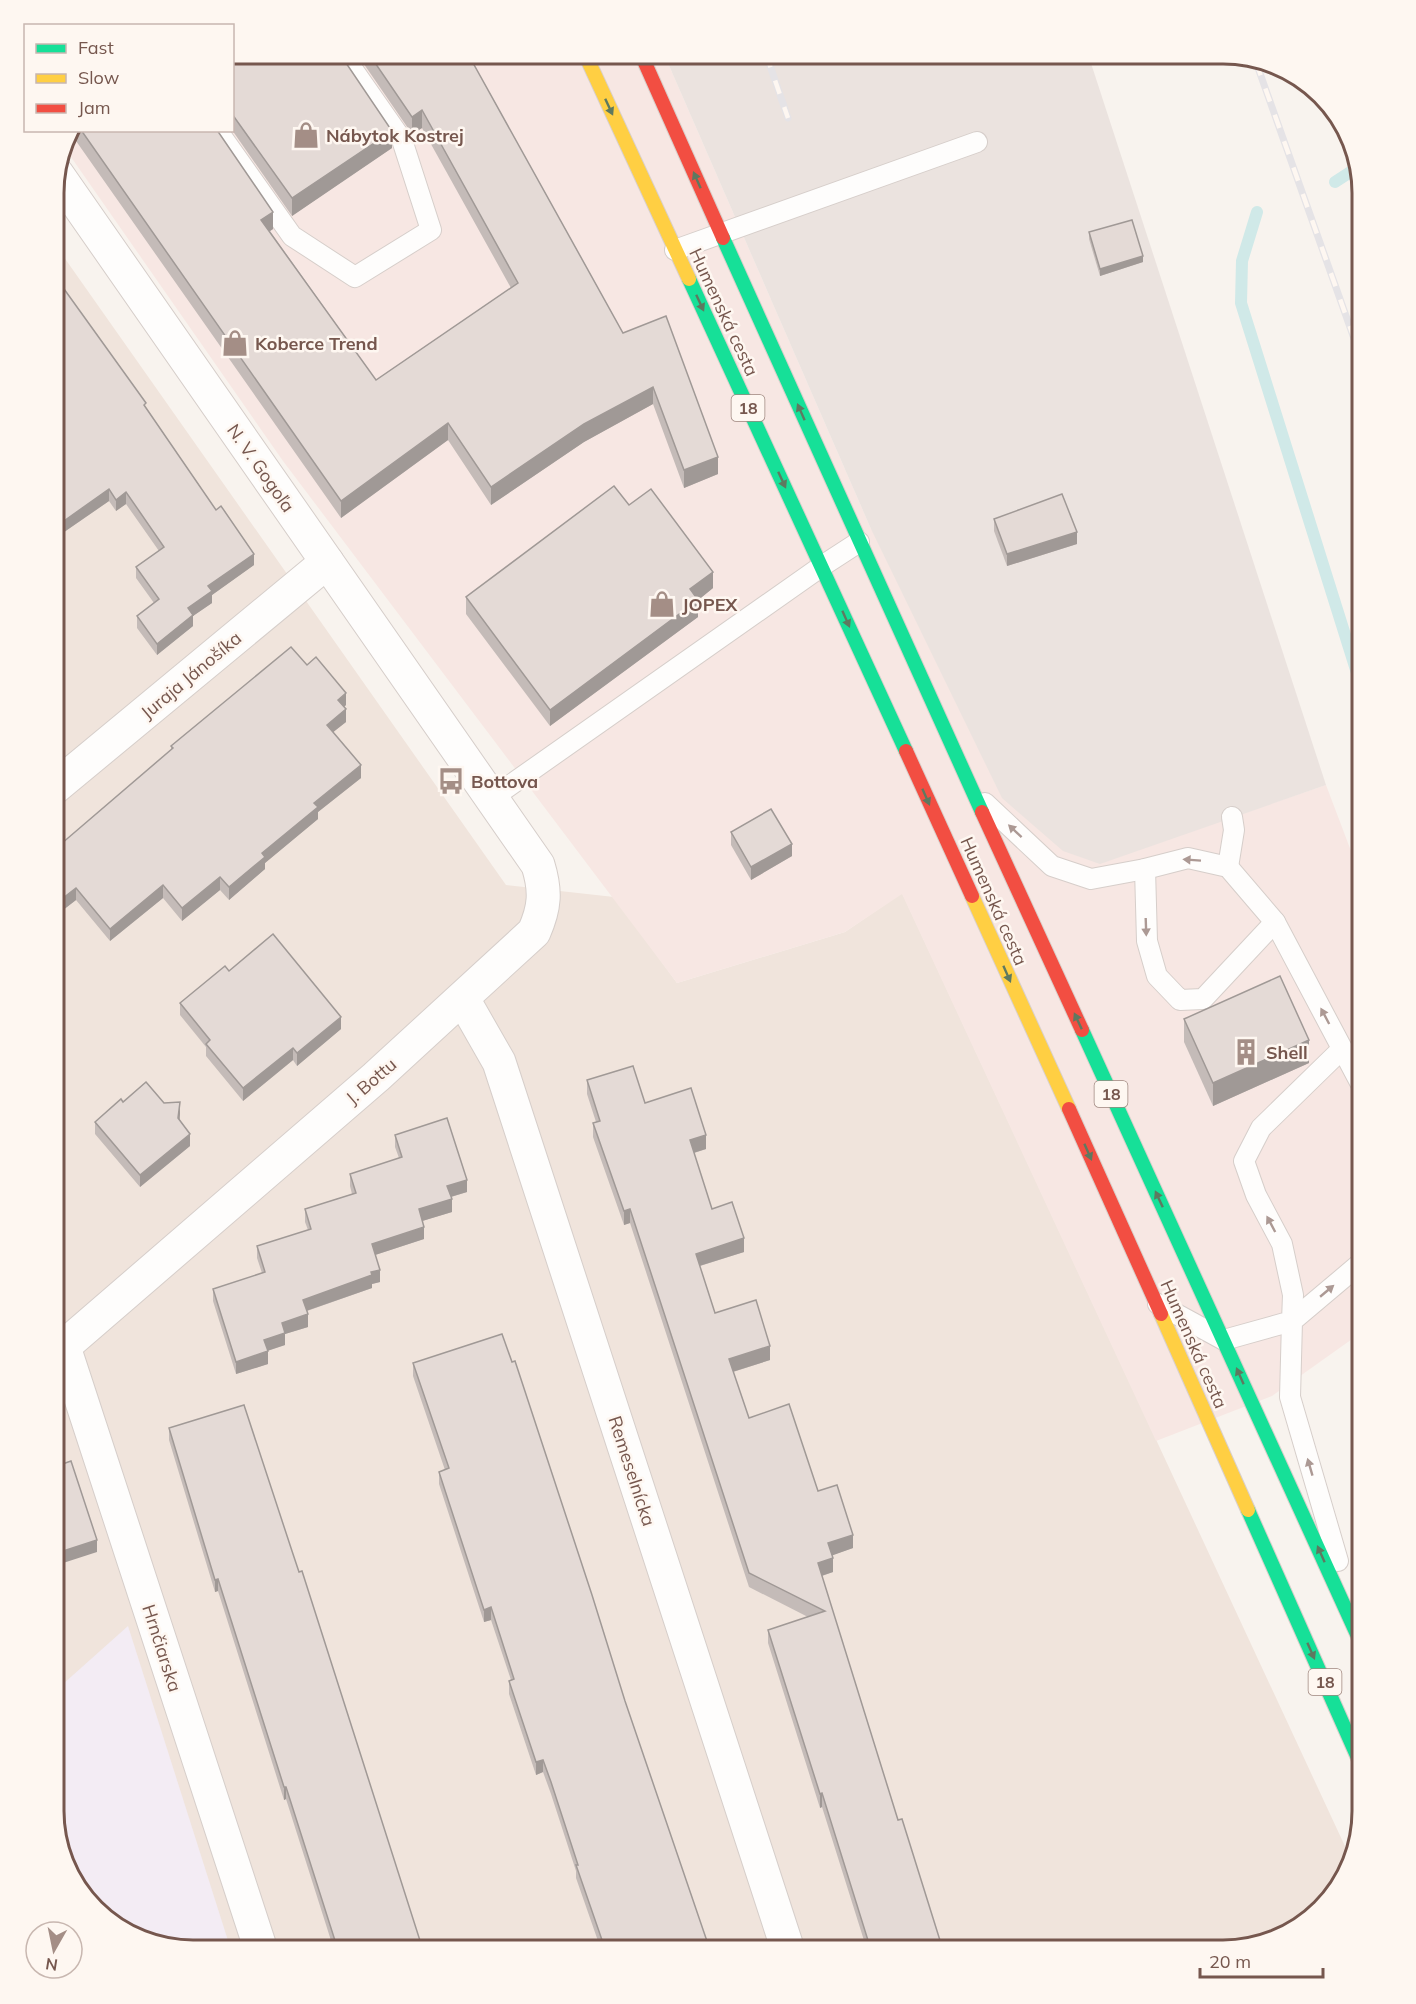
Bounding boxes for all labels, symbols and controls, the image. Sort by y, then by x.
legend [24,24,234,132]
text: Fast [78,36,114,59]
text: Slow [78,66,120,89]
text: Jam [78,96,111,119]
one-way arrow [605,99,614,116]
shop icon: Nábytok Kostrej [291,120,321,150]
place label: Nábytok Kostrej [326,124,464,147]
one-way arrow [692,171,702,189]
street label: Humenská cesta [684,244,764,380]
one-way arrow [695,294,704,311]
shop icon: Koberce Trend [220,328,250,358]
place label: Koberce Trend [255,332,378,355]
road number: 18 [732,395,764,421]
one-way arrow [796,403,806,421]
street label: N. V. Gogoľa [222,419,300,517]
one-way arrow [777,471,786,488]
shop icon: JOPEX [647,589,677,619]
place label: JOPEX [682,593,738,616]
one-way arrow [841,611,850,628]
street label: Juraja Jánošíka [136,626,246,724]
bus stop icon: Bottova [436,766,466,796]
place label: Bottova [471,770,538,793]
one-way arrow [922,788,931,805]
one-way arrow [1008,825,1023,838]
street label: Humenská cesta [955,833,1033,969]
one-way arrow [1182,855,1201,865]
one-way arrow [1142,918,1151,937]
one-way arrow [1002,966,1012,984]
one-way arrow [1320,1007,1330,1024]
one-way arrow [1074,1013,1083,1030]
building icon: Shell [1231,1037,1261,1067]
place label: Shell [1266,1041,1308,1064]
street label: J. Bottu [341,1053,401,1109]
road number: 18 [1094,1081,1128,1107]
one-way arrow [1083,1143,1093,1161]
one-way arrow [1155,1190,1164,1207]
one-way arrow [1266,1215,1276,1232]
street label: Humenská cesta [1155,1276,1233,1412]
one-way arrow [1319,1285,1335,1298]
one-way arrow [1235,1367,1245,1385]
street label: Remeselnícka [603,1413,661,1529]
one-way arrow [1305,1458,1315,1476]
one-way arrow [1316,1545,1325,1562]
street label: Hrnčiarska [137,1602,187,1694]
one-way arrow [1306,1642,1316,1660]
road number: 18 [1308,1669,1342,1695]
north arrow [24,1920,84,1980]
scale bar [1200,1941,1323,1979]
text: 20 m [1209,1950,1251,1973]
text: N [44,1954,59,1976]

